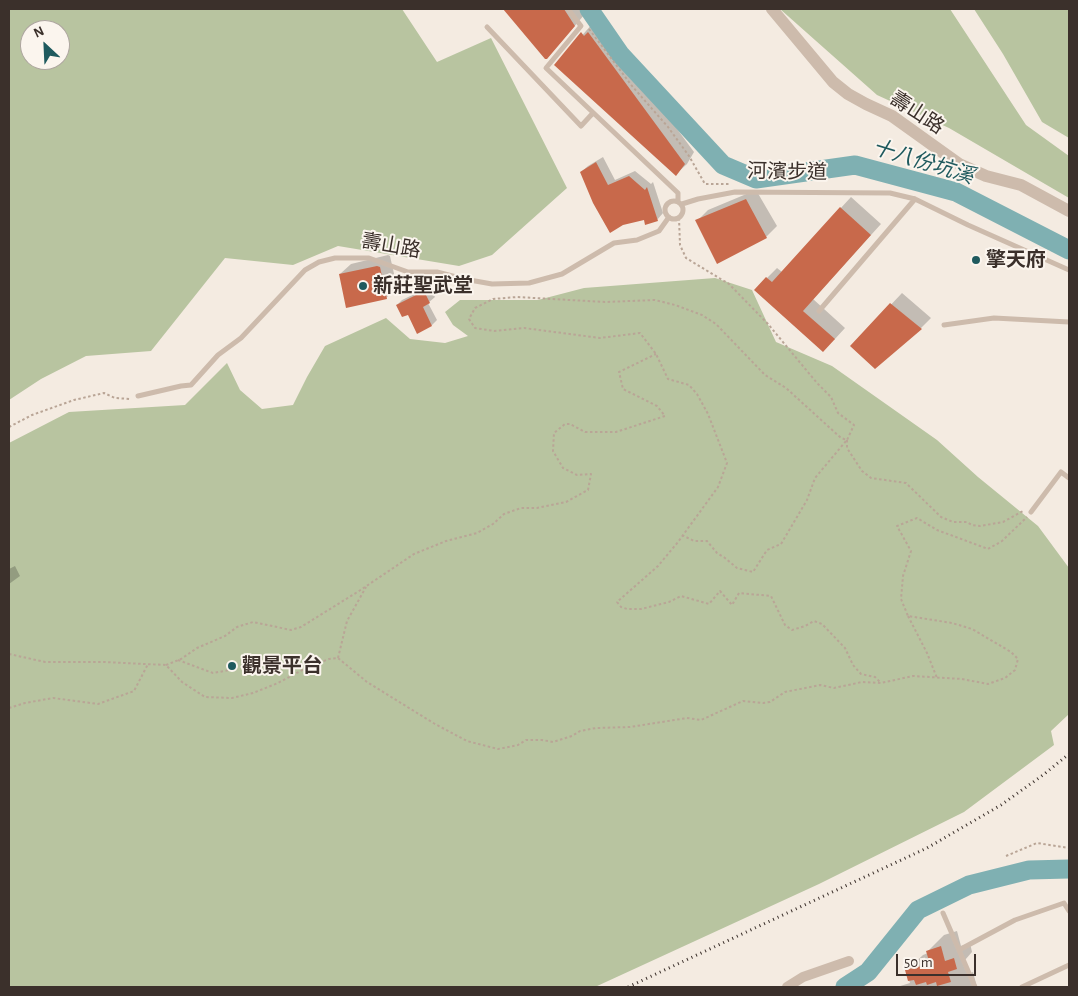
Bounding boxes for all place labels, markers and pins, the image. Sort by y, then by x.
place label: 擎天府 [986,248,1046,272]
marker: 擎天府 [970,254,982,266]
place label: 新莊聖武堂 [373,274,473,298]
marker: 新莊聖武堂 [357,280,369,292]
place label: 觀景平台 [242,654,322,678]
marker: 觀景平台 [226,660,238,672]

